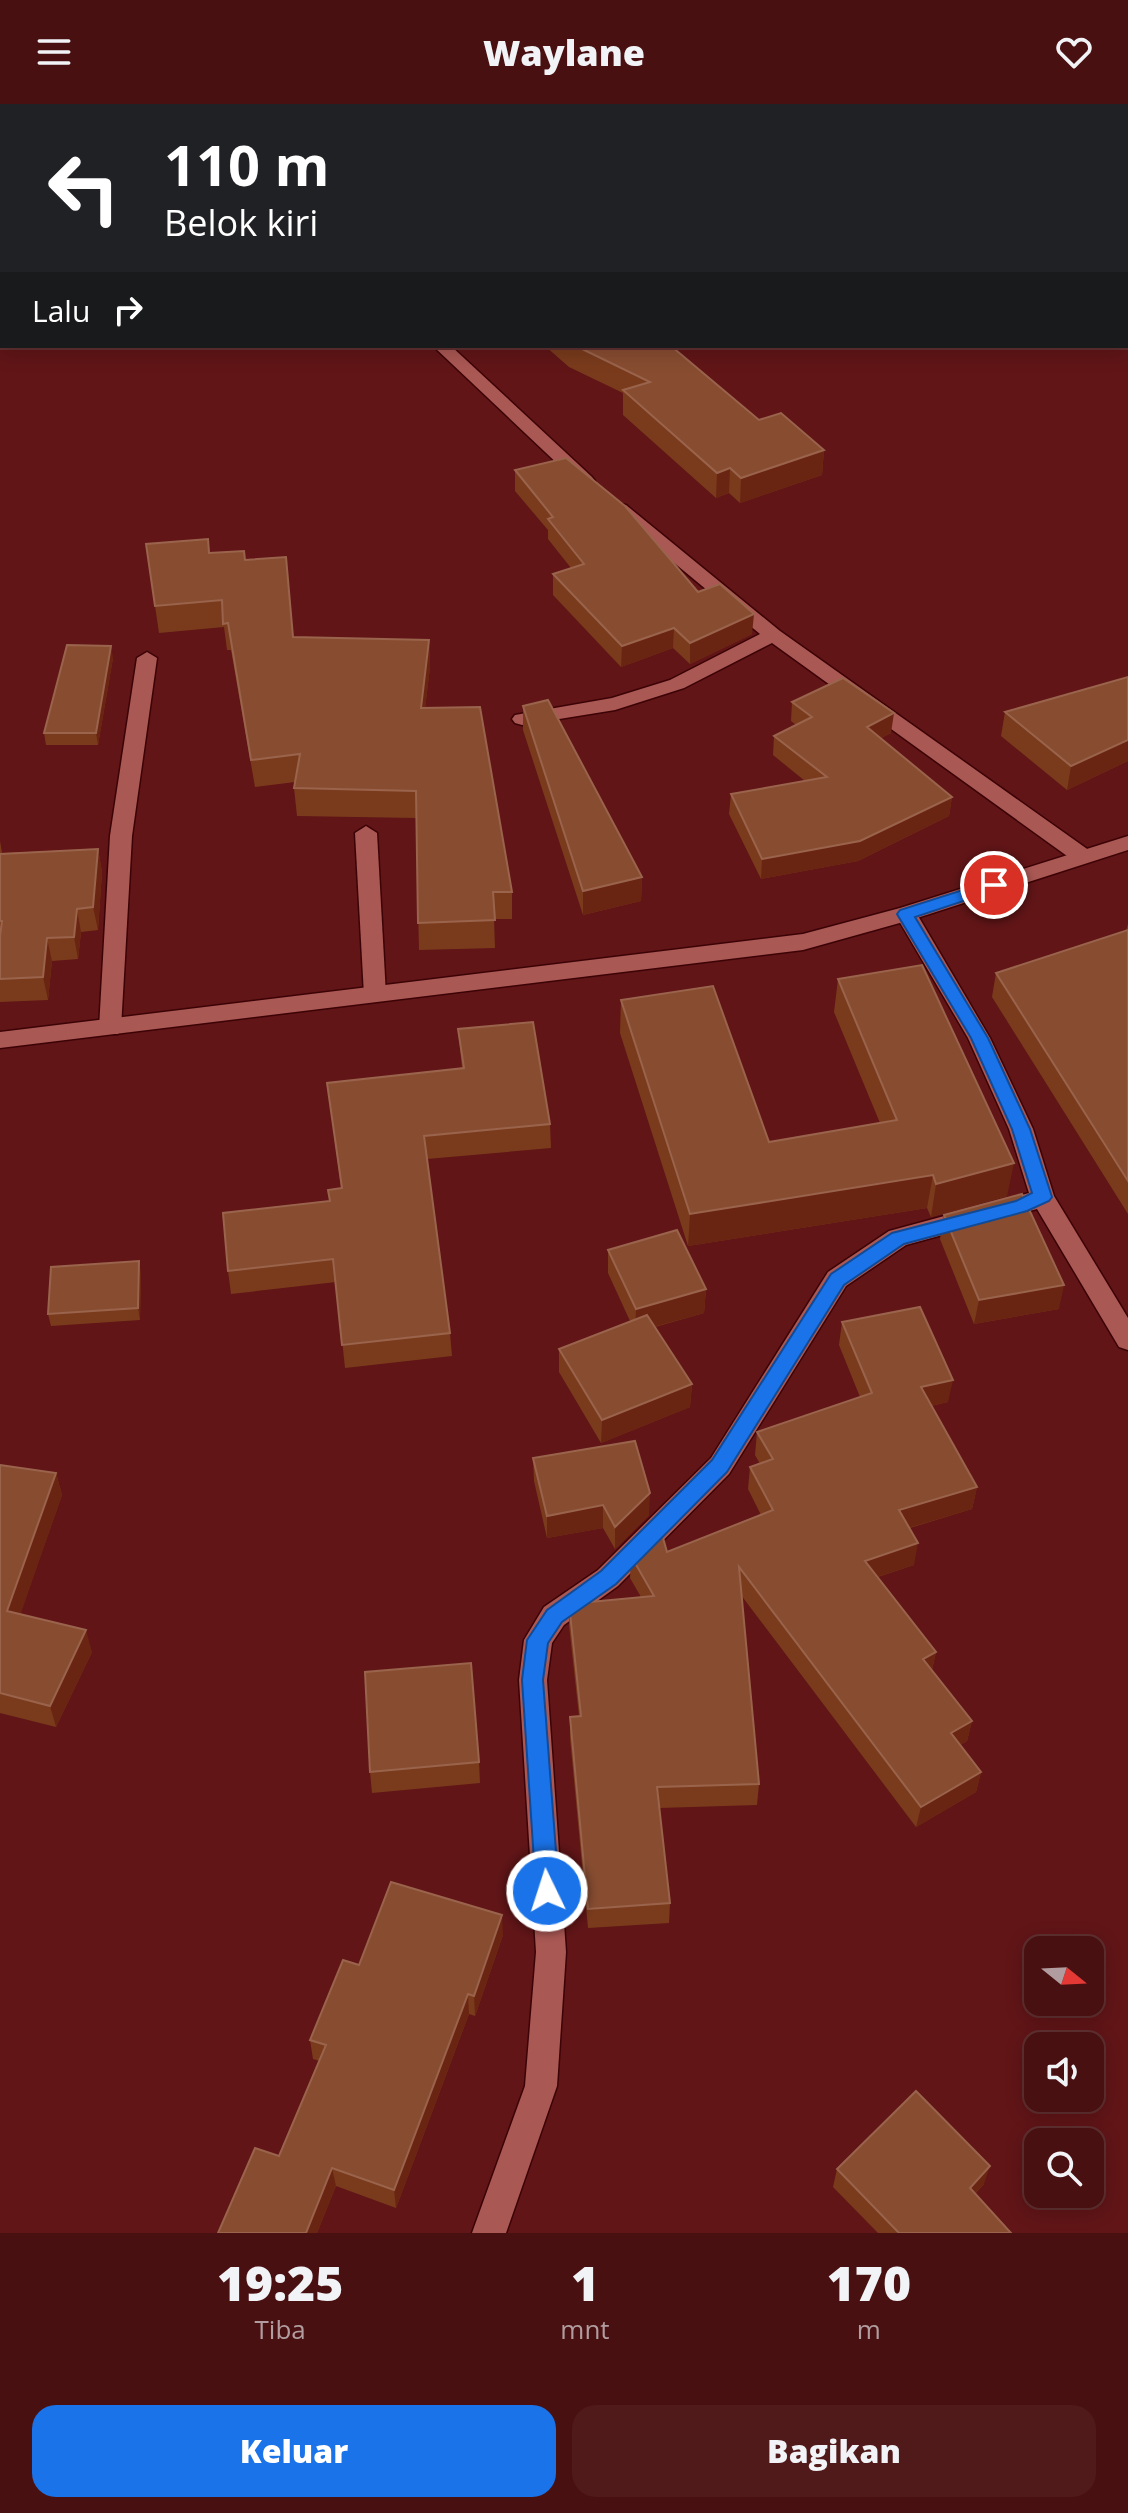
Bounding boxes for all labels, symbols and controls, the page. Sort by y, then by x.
text: Waylane [483,28,645,77]
icon: menu [32,30,76,74]
icon: heart [1052,30,1096,74]
text: 110 m [164,126,330,202]
icon: left [32,136,136,240]
text: Belok kiri [164,198,318,247]
icon: right [106,288,150,332]
text: Lalu [32,290,90,331]
pin [960,851,1028,919]
icon: arrive [972,863,1016,907]
position arrow [505,1849,589,1933]
north arrow [1024,1936,1104,2016]
map controls [1024,1936,1104,2208]
button: sound [1024,2032,1104,2112]
button: search [1024,2128,1104,2208]
text: 19:25 [217,2250,343,2315]
text: 1 [571,2250,599,2315]
text: 170 [827,2250,911,2315]
text: Tiba [255,2311,306,2347]
text: mnt [560,2311,610,2347]
text: m [857,2311,881,2347]
button: Keluar [32,2405,556,2497]
button: Bagikan [572,2405,1096,2497]

